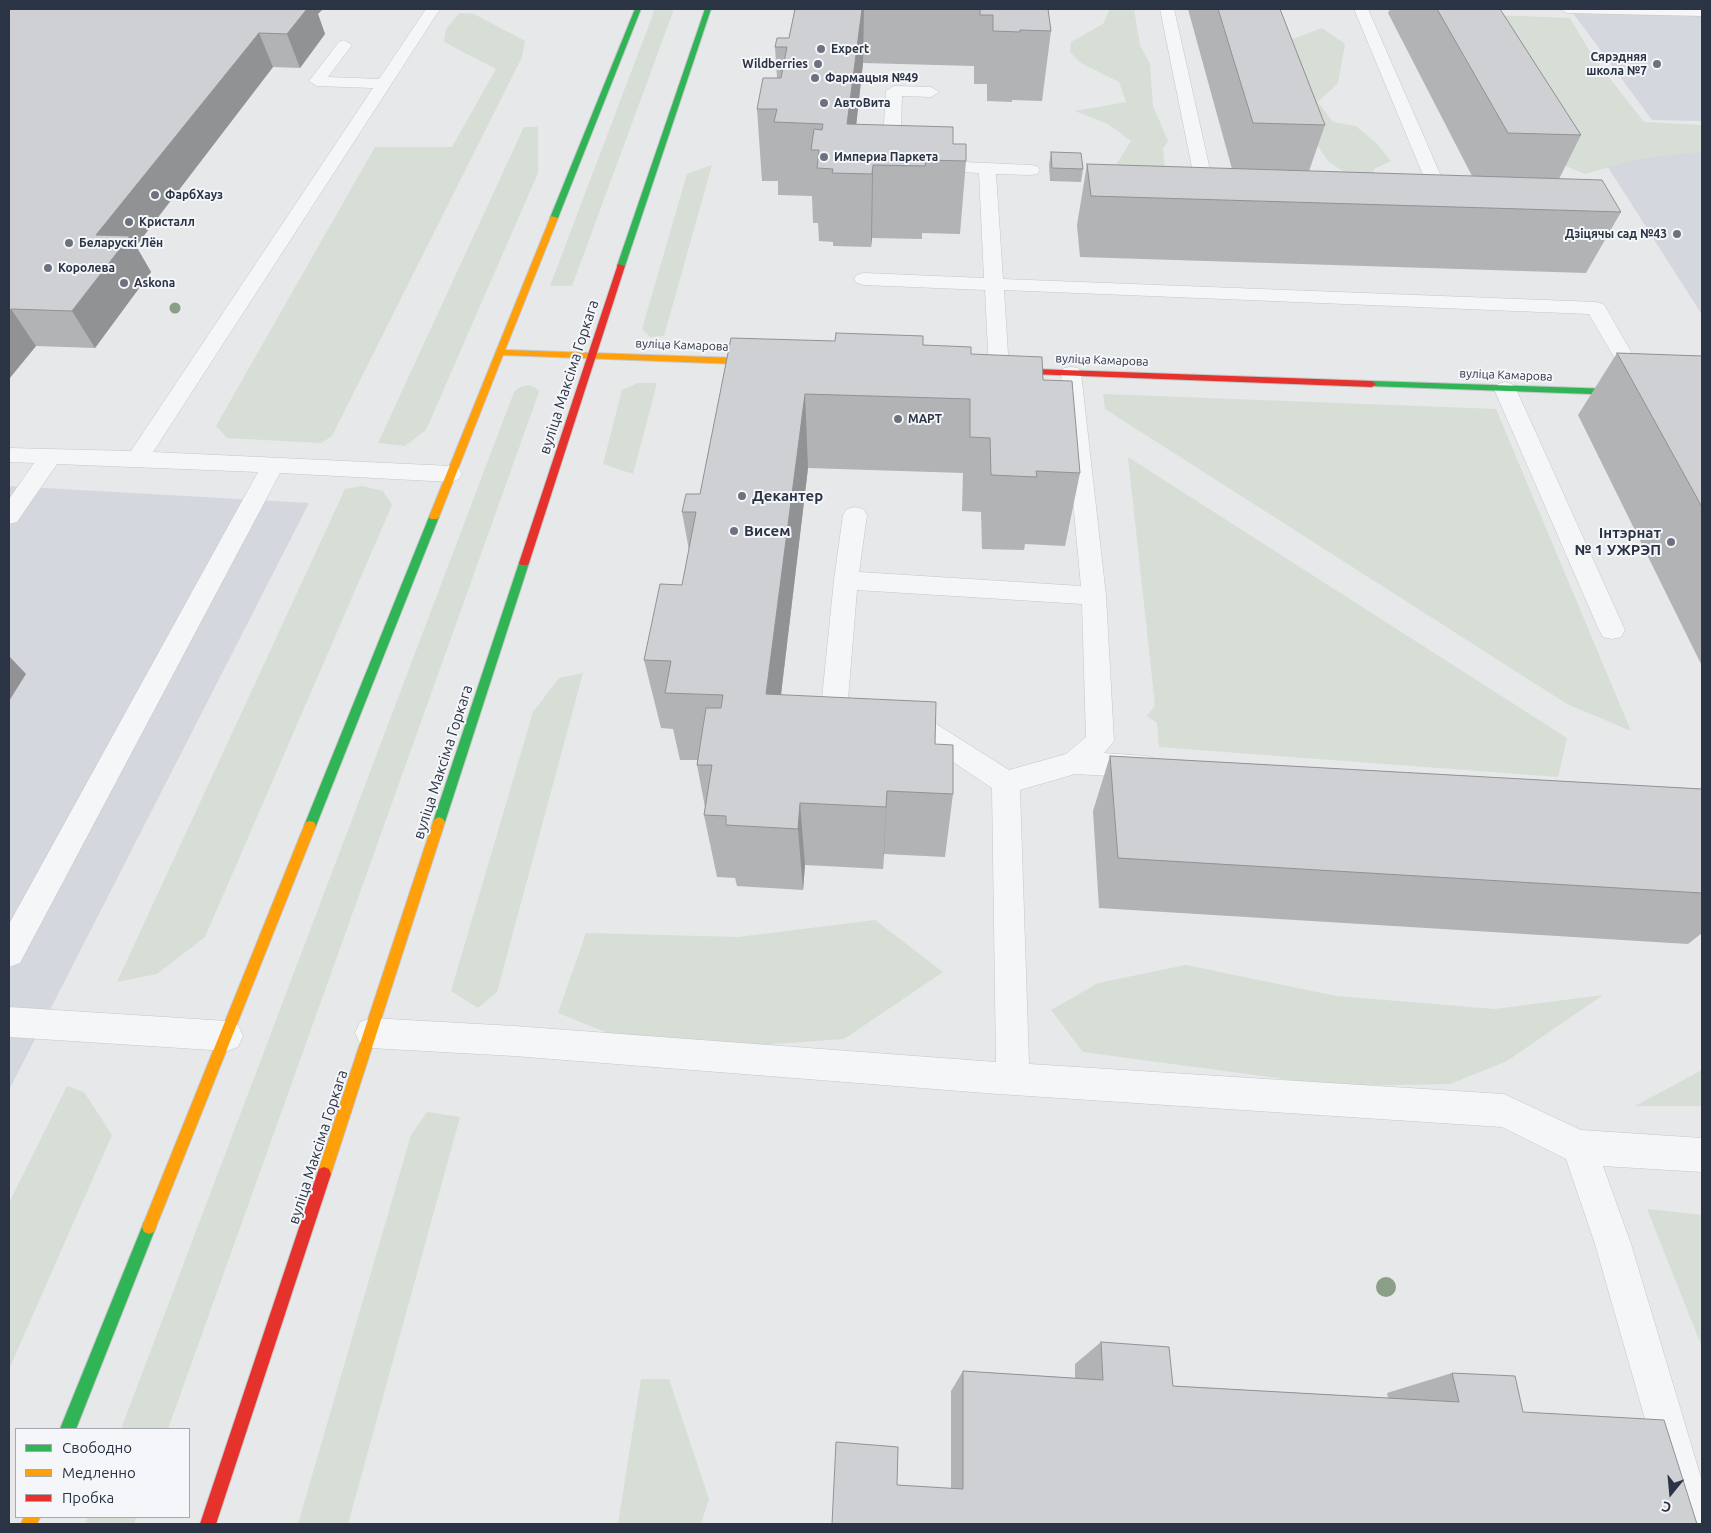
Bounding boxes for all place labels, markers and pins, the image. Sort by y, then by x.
place label: Expert [831,42,869,56]
marker: Expert [815,43,827,55]
place label: Сярэдняя школа №7 [1586,50,1647,78]
place label: Wildberries [742,57,808,71]
marker: Wildberries [812,58,824,70]
marker: Сярэдняя школа №7 [1651,58,1663,70]
place label: Фармацыя №49 [825,71,918,85]
marker: Фармацыя №49 [809,72,821,84]
place label: АвтоВита [834,96,891,110]
marker: АвтоВита [818,97,830,109]
place label: Империа Паркета [834,150,938,164]
marker: Империа Паркета [818,151,830,163]
place label: ФарбХауз [165,188,223,202]
marker: ФарбХауз [149,189,161,201]
place label: Кристалл [139,215,195,229]
marker: Кристалл [123,216,135,228]
place label: Дзіцячы сад №43 [1565,227,1667,241]
marker: Дзіцячы сад №43 [1671,228,1683,240]
place label: Беларускі Лён [79,236,163,250]
marker: Беларускі Лён [63,237,75,249]
place label: Королева [58,261,115,275]
marker: Королева [42,262,54,274]
place label: Askona [134,276,175,290]
marker: Askona [118,277,130,289]
place label: МАРТ [908,412,942,426]
marker: МАРТ [892,413,904,425]
place label: Декантер [752,487,823,505]
marker: Декантер [736,490,748,502]
place label: Висем [744,522,790,540]
place label: Інтэрнат № 1 УЖРЭП [1575,524,1661,559]
marker: Висем [728,525,740,537]
marker: Інтэрнат № 1 УЖРЭП [1665,536,1677,548]

